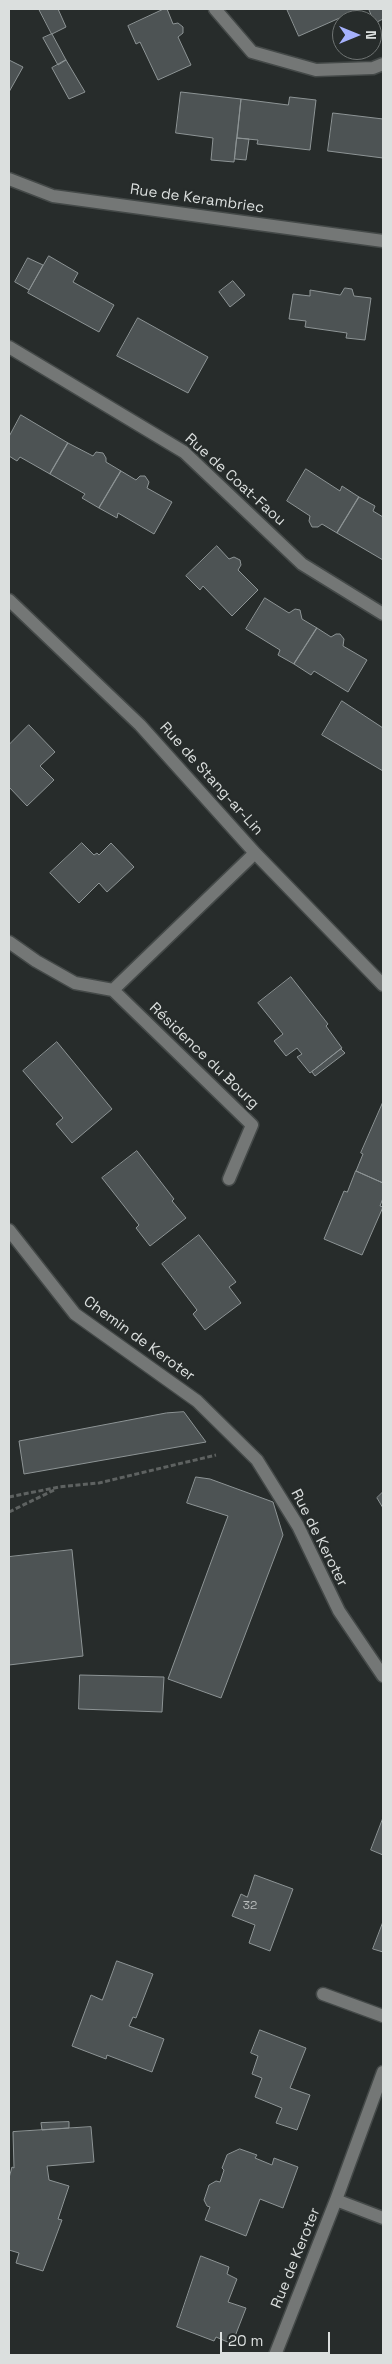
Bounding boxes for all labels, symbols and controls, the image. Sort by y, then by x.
north arrow [332,10,382,60]
text: N [362,30,380,40]
street label: Rue de Kerambriec [129,181,265,217]
street label: Rue de Coat-Faou [181,430,289,530]
street label: Rue de Stang-ar-Lin [155,719,267,839]
street label: Résidence du Bourg [145,999,263,1113]
street label: Chemin de Keroter [80,1293,198,1385]
street label: Rue de Keroter [287,1486,351,1590]
house number: 32 [243,1899,257,1913]
street label: Rue de Keroter [268,2205,324,2311]
scale bar [222,2322,332,2354]
text: 20 m [228,2331,263,2350]

